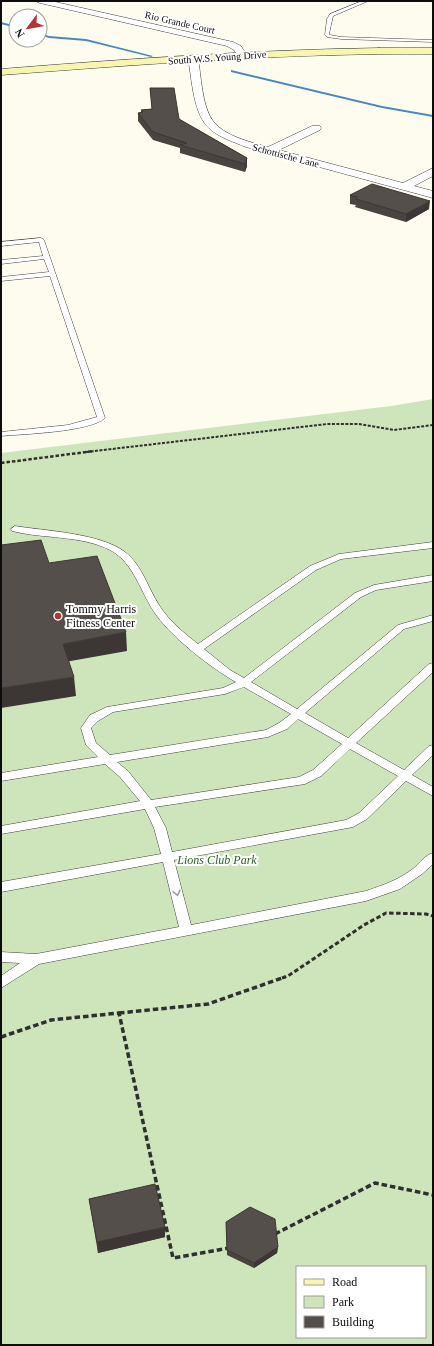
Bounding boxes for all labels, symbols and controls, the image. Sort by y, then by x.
north arrow [8,8,48,48]
street label: Rio Grande Court [144,9,216,36]
text: N [12,27,27,40]
street label: South W.S. Young Drive [168,49,267,66]
street label: Schottische Lane [251,141,321,170]
place label: Tommy Harris Fitness Center [66,602,136,630]
marker: Tommy Harris Fitness Center [53,611,63,621]
park label: Lions Club Park [176,853,257,867]
one-way arrow [172,890,180,897]
legend [296,1266,426,1338]
text: Road [332,1275,357,1289]
text: Park [332,1295,354,1309]
text: Building [332,1315,374,1329]

